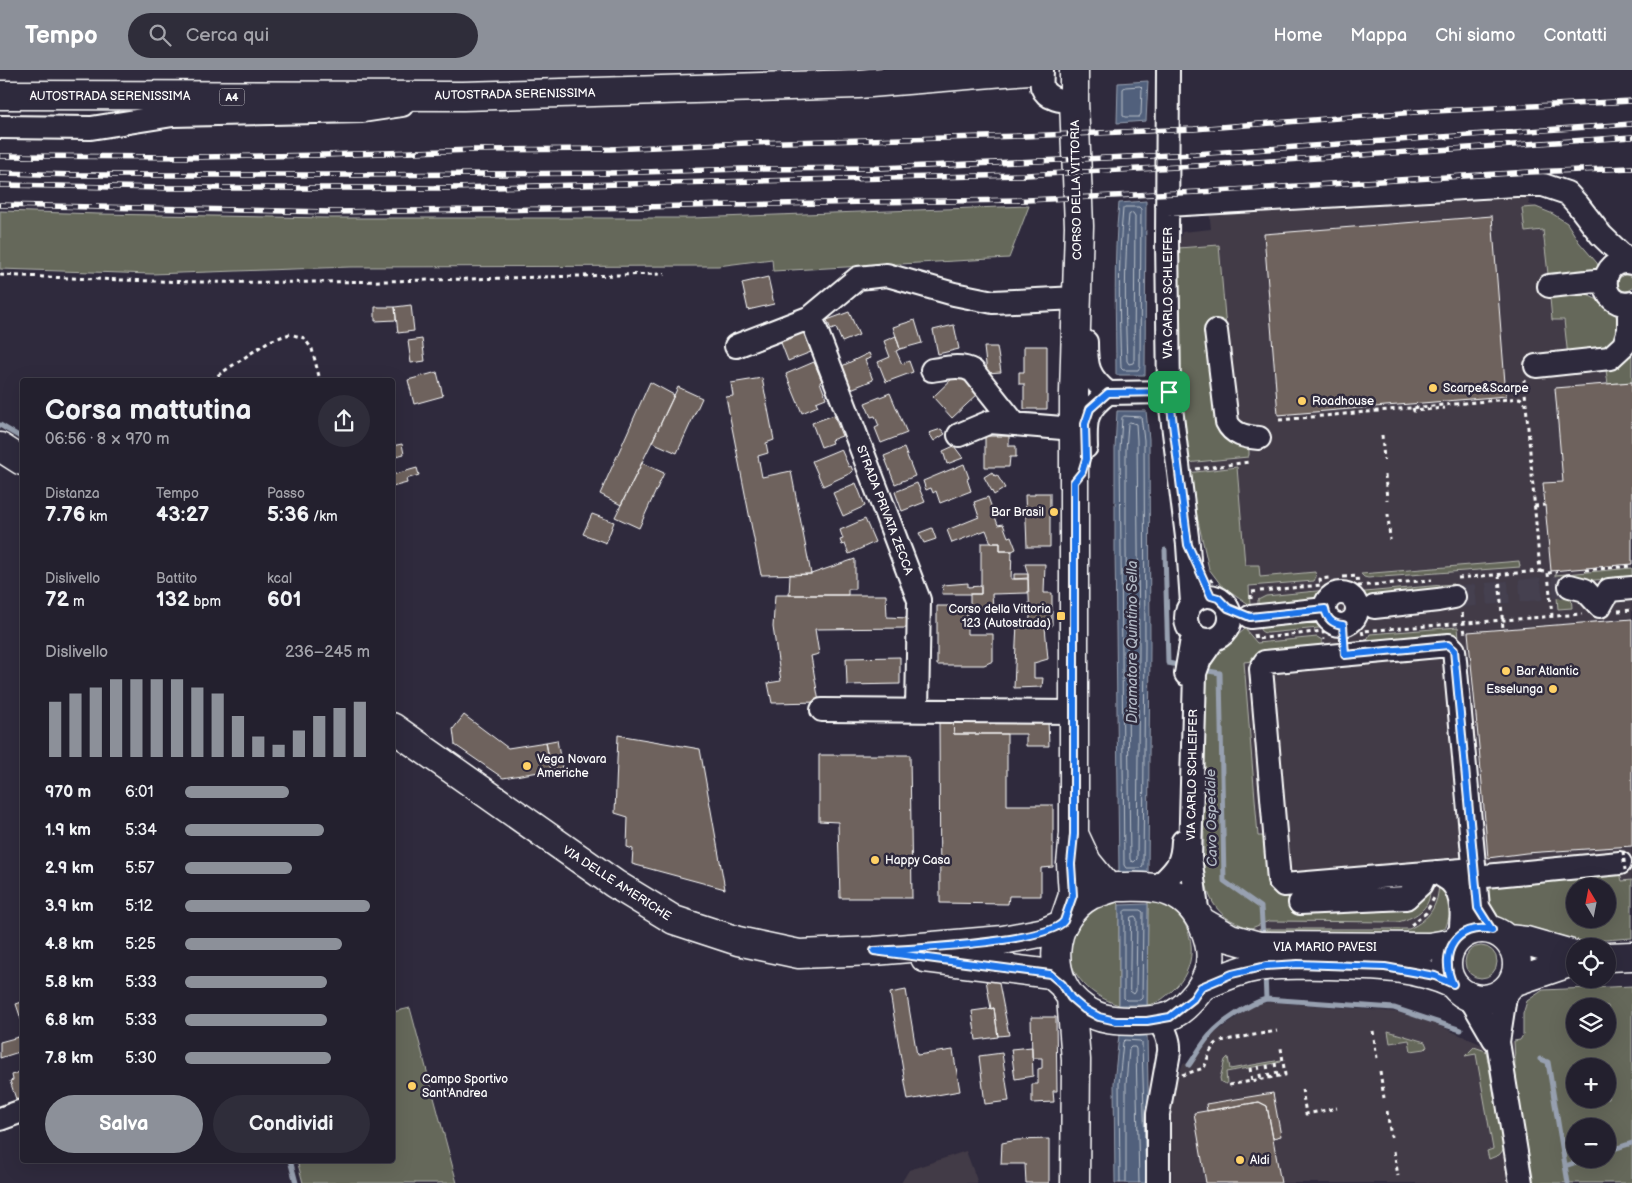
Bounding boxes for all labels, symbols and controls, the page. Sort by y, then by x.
search box [128,13,478,58]
text: Tempo [25,21,98,50]
icon: search [146,21,174,49]
text: Cerca qui [186,24,269,47]
text: Home [1273,25,1322,46]
text: Mappa [1350,25,1407,46]
text: Chi siamo [1435,25,1515,46]
text: Contatti [1543,25,1607,46]
street label: AUTOSTRADA SERENISSIMA [435,86,596,103]
road number: A4 [220,88,244,106]
street label: AUTOSTRADA SERENISSIMA [30,89,191,104]
street label: CORSO DELLA VITTORIA [1068,119,1085,260]
street label: VIA CARLO SCHLEIFER [1161,227,1176,359]
pin [1148,371,1190,413]
icon: arrive [1155,378,1183,406]
place label: Scarpe&Scarpe [1443,381,1529,396]
marker: Scarpe&Scarpe [1427,382,1439,394]
text: Corsa mattutina [45,394,252,427]
place label: Roadhouse [1312,394,1374,409]
button: share [318,395,370,447]
marker: Roadhouse [1296,395,1308,407]
text: 06:56 · 8 × 970 m [45,430,169,449]
street label: STRADA PRIVATA ZECCA [853,443,916,578]
text: Distanza [45,485,100,502]
text: Tempo [156,485,199,502]
text: Passo [267,485,305,502]
text: 7.76 [45,502,85,527]
text: 43:27 [156,502,209,527]
text: 5:36 [267,502,309,527]
place label: Bar Brasil [991,505,1044,520]
marker: Bar Brasil [1048,506,1060,518]
text: km [85,508,108,525]
text: /km [309,508,338,525]
water label: Diramatore Quintino Sella [1124,561,1141,723]
text: Dislivello [45,570,100,587]
text: Battito [156,570,197,587]
text: kcal [267,570,292,587]
text: 72 [45,587,69,612]
text: 132 [156,587,190,612]
text: 601 [267,587,302,612]
text: m [69,593,85,610]
text: bpm [190,593,221,610]
place label: Corso della Vittoria 123 (Autostrada) [948,602,1051,631]
marker: Corso della Vittoria 123 (Autostrada) [1055,610,1067,622]
text: Dislivello [45,643,108,662]
text: 236–245 m [285,643,370,662]
place label: Bar Atlantic [1516,664,1579,679]
marker: Bar Atlantic [1500,665,1512,677]
place label: Esselunga [1486,682,1543,697]
marker: Esselunga [1547,683,1559,695]
street label: VIA CARLO SCHLEIFER [1184,709,1201,841]
place label: Vega Novara Americhe [537,752,607,781]
marker: Vega Novara Americhe [521,760,533,772]
water label: Cavo Ospedale [1202,769,1221,867]
text: 970 m [45,783,91,802]
text: 6:01 [125,783,154,802]
text: 1.9 km [45,821,91,840]
text: 5:34 [125,821,157,840]
street label: VIA DELLE AMERICHE [560,843,674,924]
place label: Happy Casa [885,853,950,868]
marker: Happy Casa [869,854,881,866]
text: 2.9 km [45,859,94,878]
text: 5:57 [125,859,154,878]
north arrow [1566,878,1616,928]
map controls [1566,878,1616,1168]
text: 3.9 km [45,897,94,916]
text: 5:12 [125,897,153,916]
text: 4.8 km [45,935,94,954]
text: 5:25 [125,935,156,954]
button: locate [1566,938,1616,988]
street label: VIA MARIO PAVESI [1273,940,1377,955]
text: 5.8 km [45,973,94,992]
text: 5:33 [125,973,157,992]
button: layers [1566,998,1616,1048]
text: 6.8 km [45,1011,94,1030]
text: 5:33 [125,1011,157,1030]
text: 7.8 km [45,1049,93,1068]
text: 5:30 [125,1049,157,1068]
button: + [1566,1058,1616,1108]
place label: Campo Sportivo Sant'Andrea [422,1072,508,1101]
marker: Campo Sportivo Sant'Andrea [406,1080,418,1092]
button: Salva [45,1095,203,1153]
button: Condividi [213,1095,370,1153]
button: − [1566,1118,1616,1168]
place label: Aldi [1250,1153,1270,1168]
marker: Aldi [1234,1154,1246,1166]

